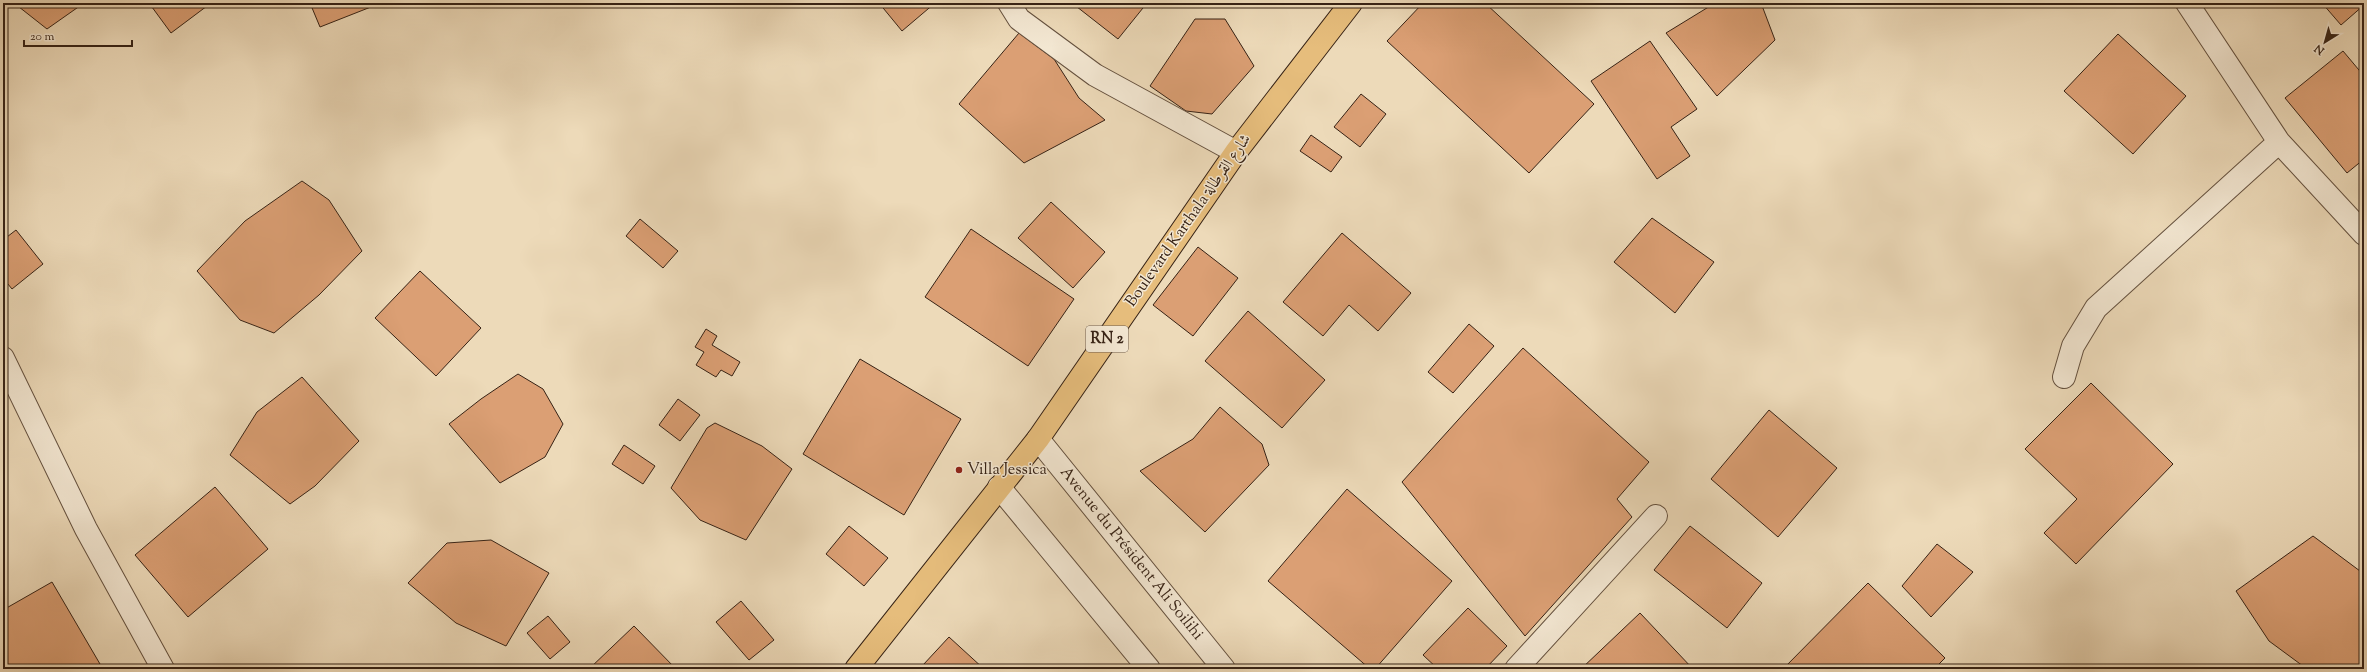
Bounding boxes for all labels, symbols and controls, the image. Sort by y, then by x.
scale bar [24,22,132,48]
north arrow [2305,22,2345,62]
text: 20 m [30,28,55,46]
text: N [2311,40,2329,59]
street label: Boulevard Karthala شارع القرطالة [1120,130,1258,312]
road number: RN 2 [1086,326,1128,352]
place label: Villa Jessica [967,459,1048,482]
street label: Avenue du Président Ali Soilihi [1054,462,1209,646]
marker: Villa Jessica [954,465,964,475]

